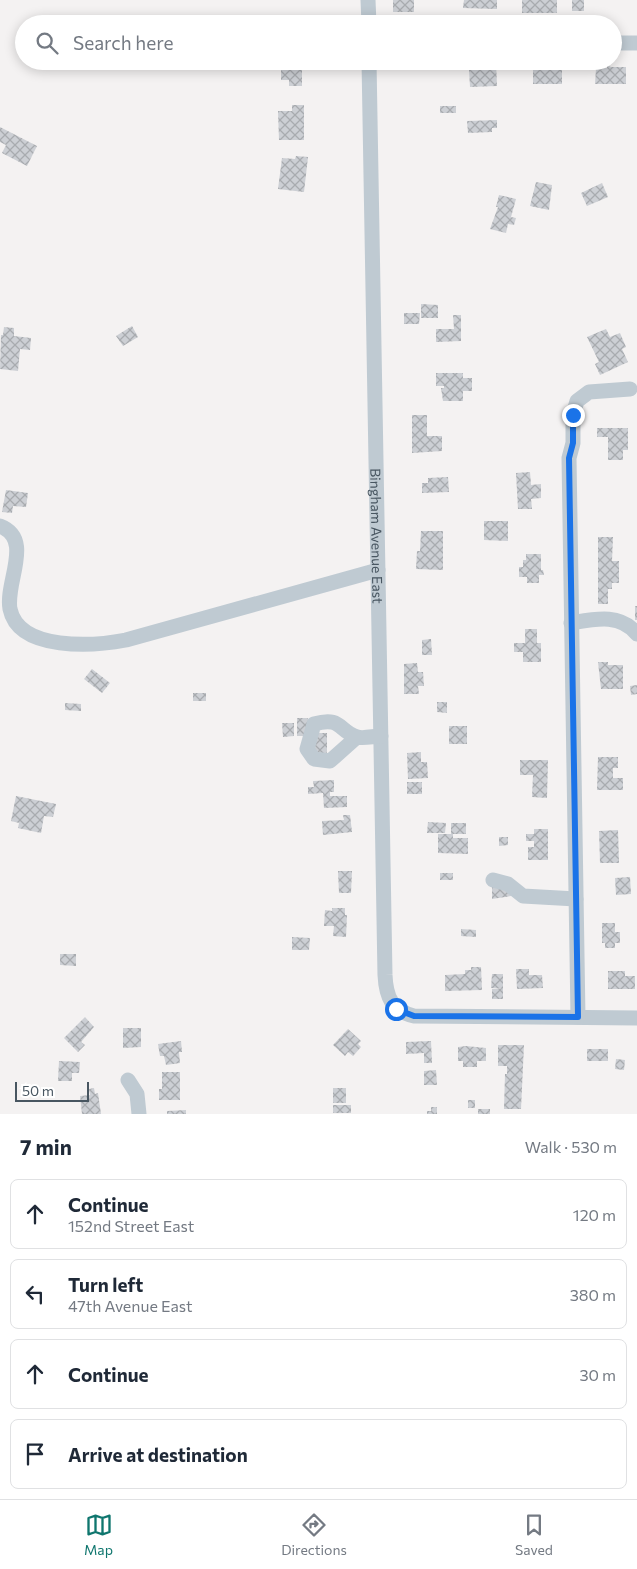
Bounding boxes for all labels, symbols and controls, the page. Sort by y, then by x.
search box [15,15,622,70]
icon: search [33,29,61,57]
text: Search here [73,31,173,54]
route end [562,404,585,427]
street label: Bingham Avenue East [368,468,387,604]
route start [385,998,408,1021]
scale bar [15,1079,89,1102]
text: 50 m [22,1082,54,1099]
text: 7 min [20,1134,72,1159]
text: Walk · 530 m [525,1137,617,1156]
text: Continue [68,1193,148,1216]
icon: ahead [21,1200,49,1228]
text: 120 m [573,1205,616,1224]
text: 152nd Street East [68,1216,194,1235]
text: Turn left [68,1273,143,1296]
icon: left [21,1280,49,1308]
text: 380 m [570,1285,616,1304]
text: 47th Avenue East [68,1296,193,1315]
icon: ahead [21,1360,49,1388]
text: Continue [68,1363,148,1386]
text: 30 m [579,1365,616,1384]
icon: arrive [21,1440,49,1468]
text: Arrive at destination [68,1443,248,1466]
tab: Map [84,1511,113,1558]
tab: Directions [281,1511,347,1558]
tab: Saved [515,1511,553,1558]

